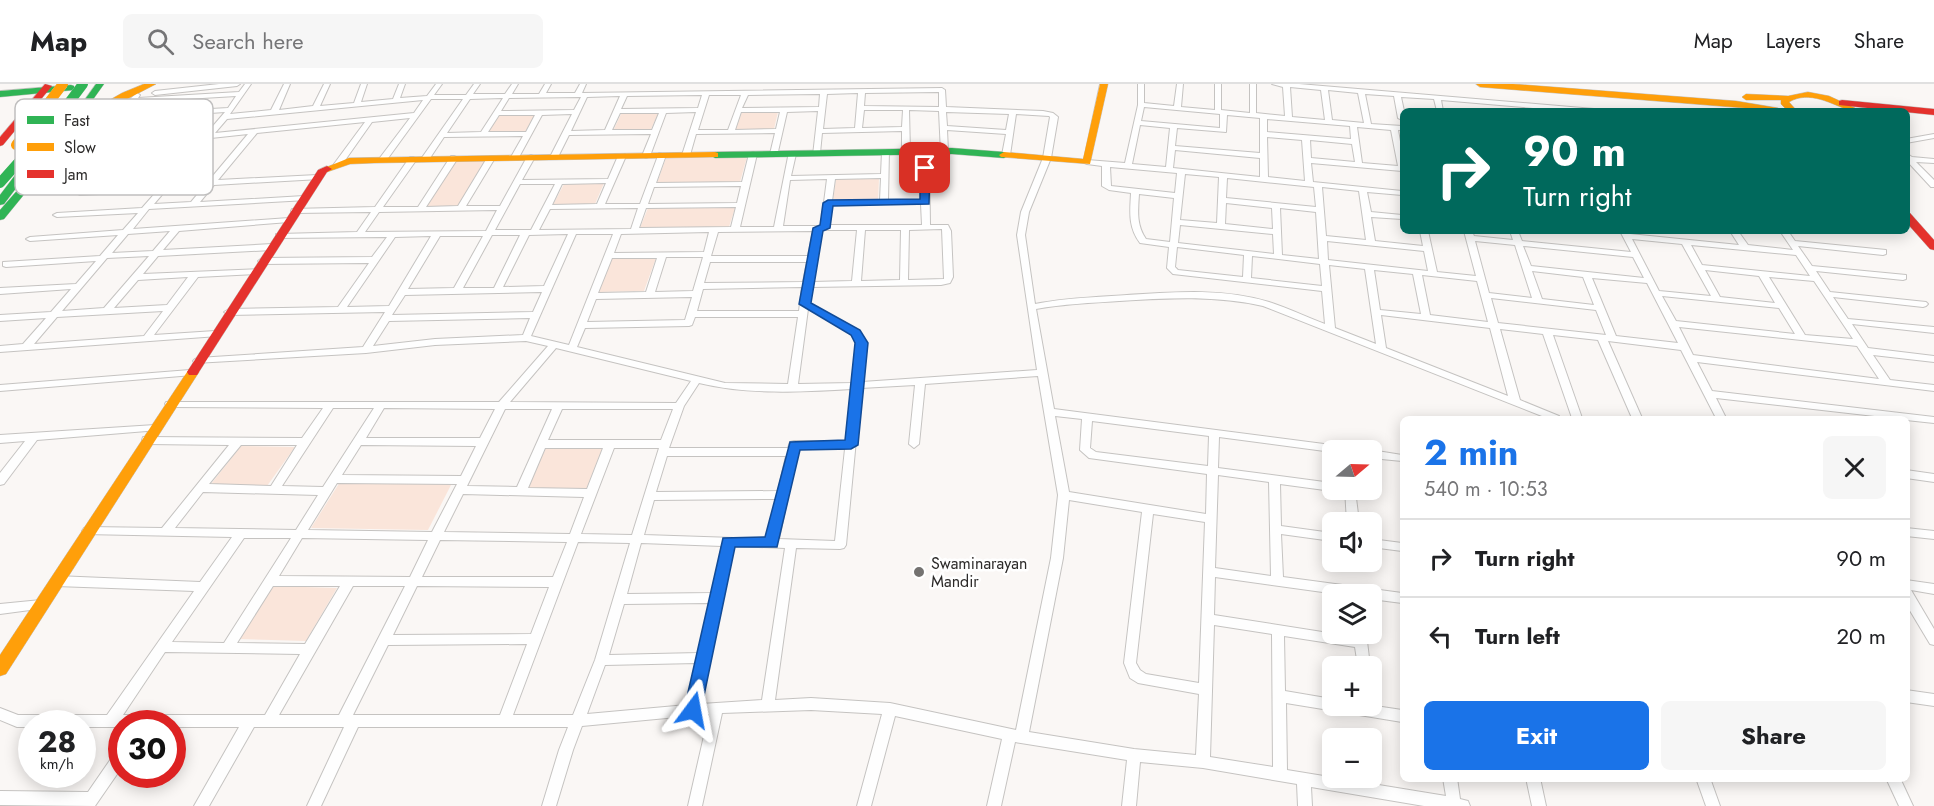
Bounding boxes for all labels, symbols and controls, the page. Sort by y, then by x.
search box [123,14,543,68]
text: Map [30,21,87,62]
icon: search [144,25,177,58]
text: Search here [192,25,304,57]
text: Map [1694,26,1733,56]
text: Layers [1766,26,1821,56]
text: Share [1854,26,1904,56]
legend [15,99,213,195]
text: Fast [64,109,90,132]
text: 90 m [1523,121,1626,182]
icon: right [1424,132,1502,210]
text: Slow [64,136,96,159]
pin [899,142,950,193]
icon: arrive [908,151,941,184]
text: Jam [62,163,88,186]
text: Turn right [1523,177,1631,216]
text: 2 min [1424,426,1519,478]
button: close [1823,436,1886,499]
north arrow [1322,440,1382,500]
map controls [1322,440,1382,788]
text: 540 m · 10:53 [1424,475,1548,504]
button: sound [1322,512,1382,572]
icon: right [1424,542,1457,575]
text: Turn right [1475,542,1575,574]
text: 90 m [1836,542,1886,574]
place label: Swaminarayan Mandir [931,552,1027,593]
marker: Swaminarayan Mandir [912,565,926,579]
button: layers [1322,584,1382,644]
icon: left [1424,620,1457,653]
text: Turn left [1475,620,1560,652]
text: 20 m [1837,620,1886,652]
button: + [1322,656,1382,716]
position arrow [661,678,725,742]
button: Exit [1424,701,1649,770]
button: Share [1661,701,1886,770]
speed limit sign: 30 [108,710,186,788]
text: 28 [38,720,76,763]
button: − [1322,728,1382,788]
text: km/h [40,753,74,775]

